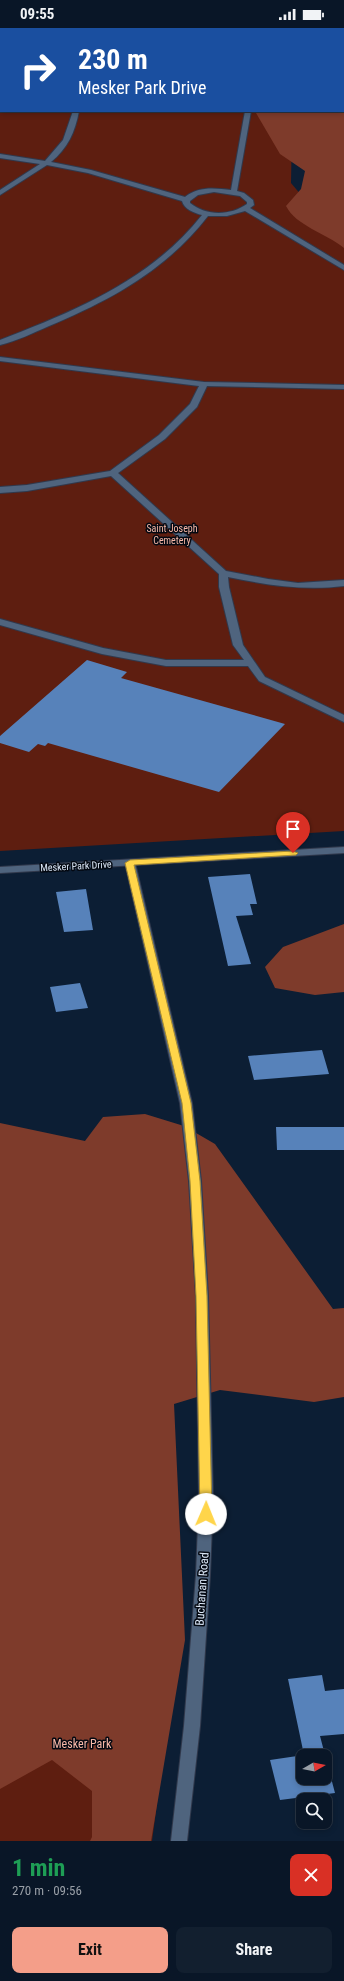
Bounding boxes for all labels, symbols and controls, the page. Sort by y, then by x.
text: 09:55 [20,5,54,23]
text: 230 m [78,43,148,76]
icon: right [12,44,64,96]
text: Mesker Park Drive [78,77,206,98]
park label: Saint Joseph Cemetery [146,523,198,546]
pin [276,812,310,853]
icon: arrive [282,818,304,840]
street label: Mesker Park Drive [40,859,112,873]
position arrow [185,1493,227,1535]
street label: Buchanan Road [192,1552,212,1626]
park label: Mesker Park [53,1737,112,1751]
north arrow [296,1749,332,1785]
map controls [296,1749,332,1829]
button: search [296,1793,332,1829]
text: 1 min [12,1854,65,1882]
button: close [290,1854,332,1896]
text: 270 m · 09:56 [12,1883,82,1898]
button: Exit [12,1927,168,1973]
button: Share [176,1927,332,1973]

